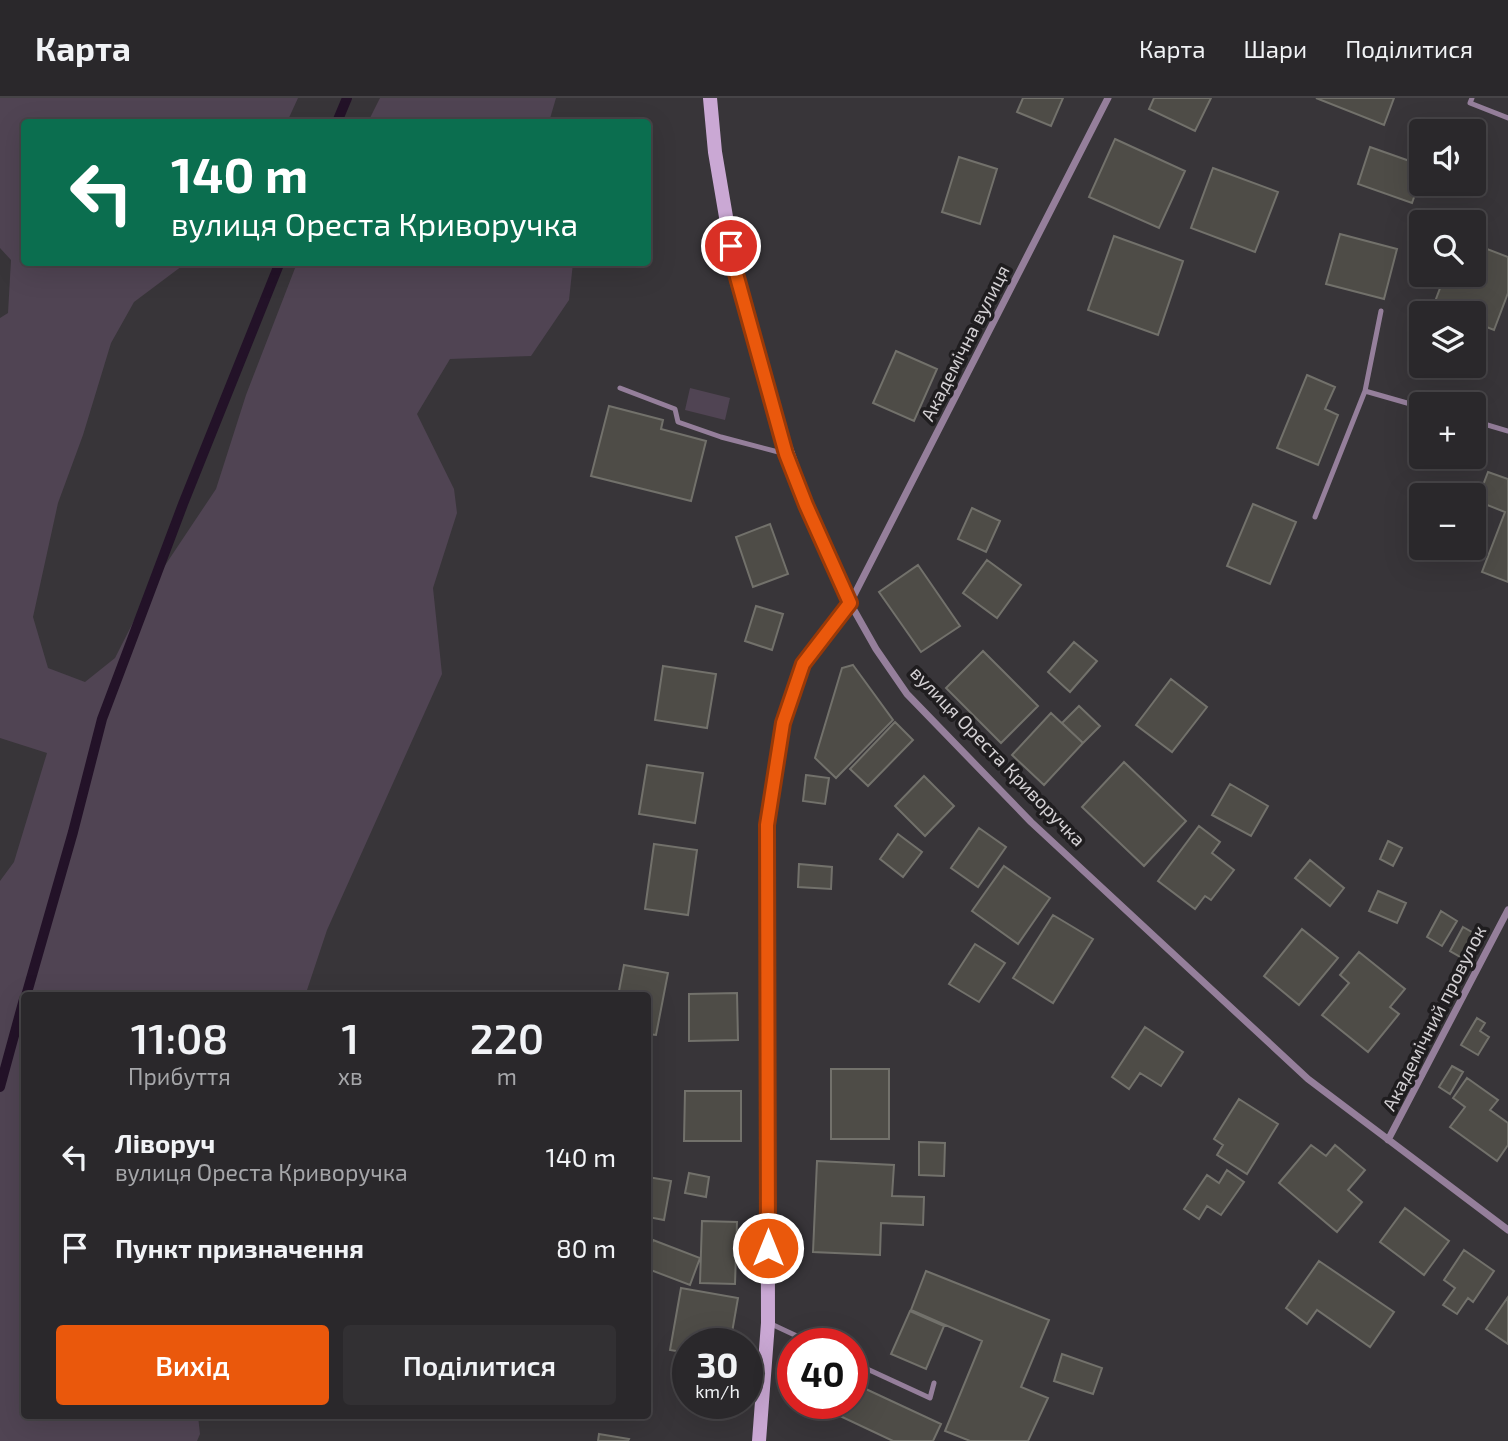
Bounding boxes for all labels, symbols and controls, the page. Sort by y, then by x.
text: Карта [35,28,131,68]
text: Карта [1139,34,1206,63]
text: Шари [1244,34,1307,63]
text: Поділитися [1345,34,1473,63]
map controls [1409,119,1486,560]
button: sound [1409,119,1486,196]
text: 140 m [171,144,308,203]
icon: left [56,147,147,238]
text: вулиця Ореста Криворучка [171,204,578,242]
button: search [1409,210,1486,287]
pin [701,216,761,276]
icon: arrive [712,227,750,265]
street label: Академічна вулиця [915,261,1015,425]
button: layers [1409,301,1486,378]
button: + [1409,392,1486,469]
button: − [1409,483,1486,560]
street label: вулиця Ореста Криворучка [905,661,1091,851]
street label: Академічний провулок [1377,921,1491,1115]
text: 11:08 [131,1012,228,1062]
text: 1 [341,1012,359,1062]
text: 220 [470,1012,544,1062]
text: Прибуття [128,1062,231,1090]
text: хв [338,1062,363,1090]
text: m [497,1062,517,1090]
text: Ліворуч [115,1127,215,1158]
icon: left [56,1138,94,1176]
text: 140 m [545,1141,616,1172]
text: вулиця Ореста Криворучка [115,1158,408,1186]
position arrow [731,1211,805,1285]
icon: arrive [56,1229,94,1267]
text: Пункт призначення [115,1232,364,1263]
text: 80 m [556,1232,616,1263]
button: Вихід [56,1325,329,1405]
button: Поділитися [343,1325,616,1405]
speed limit sign: 40 [777,1328,868,1419]
text: 30 [697,1343,738,1385]
text: km/h [695,1380,740,1402]

